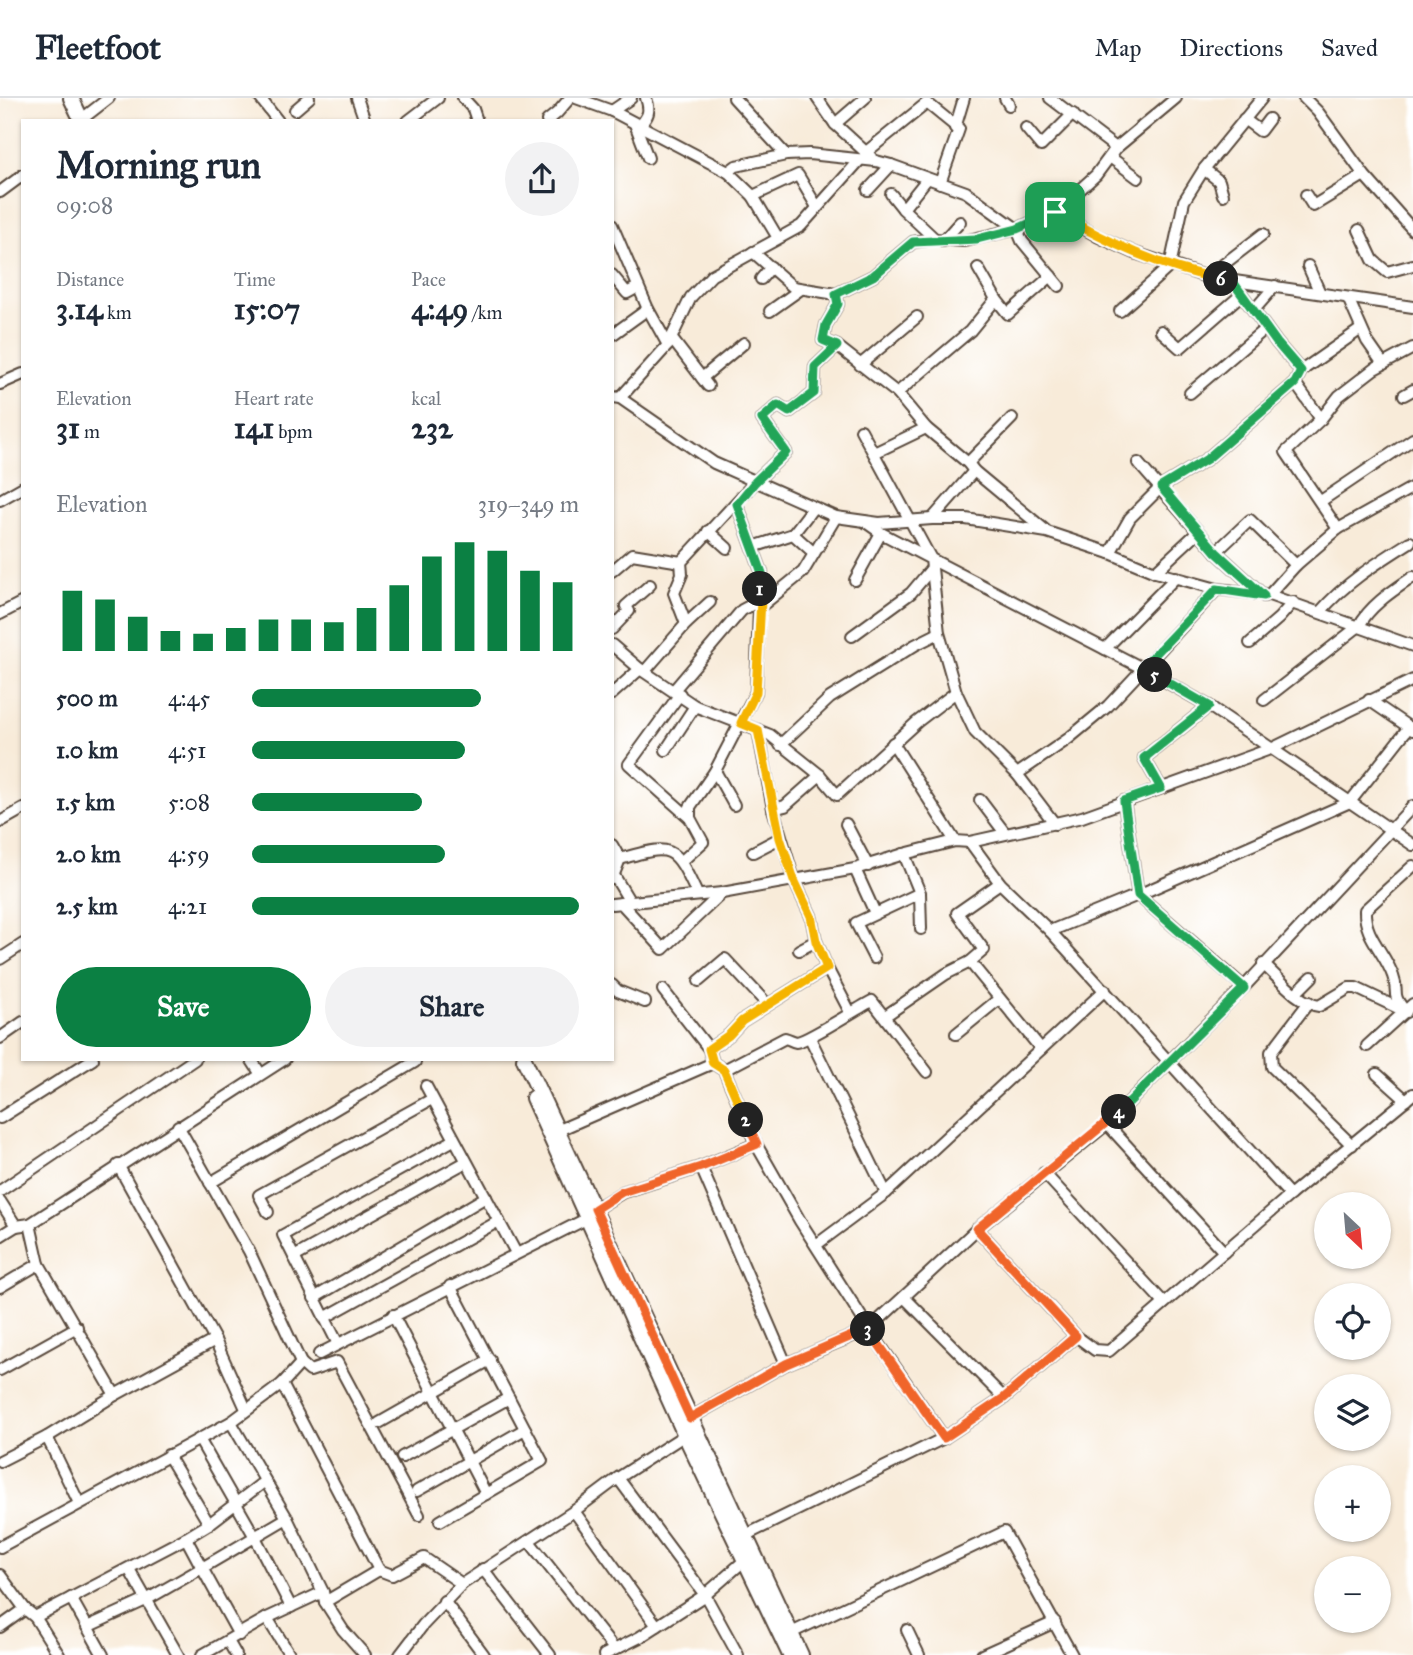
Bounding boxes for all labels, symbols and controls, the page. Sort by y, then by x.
text: Fleetfoot [35,28,161,68]
text: Map [1095,33,1142,63]
text: Directions [1180,33,1283,63]
text: Saved [1321,33,1378,63]
text: Morning run [56,142,261,188]
button: share [505,142,579,216]
pin [1025,182,1085,242]
text: 09:08 [56,191,113,219]
icon: arrive [1036,193,1074,231]
pin: 6 [1204,262,1238,296]
text: 6 [1216,267,1225,290]
text: Distance [56,268,124,291]
text: Time [234,268,276,291]
text: Pace [411,268,446,291]
text: 3.14 [56,291,103,327]
text: 15:07 [234,291,300,327]
text: 4:49 [411,291,468,327]
text: km [103,301,132,324]
text: /km [468,301,502,324]
text: Elevation [56,387,131,410]
text: Heart rate [234,387,314,410]
text: kcal [411,387,441,410]
text: 31 [56,410,80,446]
text: 141 [234,410,274,446]
text: 232 [411,410,453,446]
text: m [80,420,100,443]
text: bpm [274,420,313,443]
text: Elevation [56,490,147,518]
text: 319–349 m [478,490,579,518]
pin: 1 [742,572,778,606]
text: 1 [756,577,763,600]
pin: 5 [1138,658,1172,692]
text: 5 [1150,663,1159,686]
text: 500 m [56,684,118,712]
text: 4:45 [168,684,210,712]
text: 1.0 km [56,736,118,764]
text: 4:51 [168,736,206,764]
text: 1.5 km [56,788,115,816]
text: 5:08 [168,788,210,816]
text: 2.0 km [56,840,121,868]
text: 4:59 [168,840,210,868]
text: 2.5 km [56,892,118,920]
text: 4:21 [168,892,207,920]
button: Save [56,967,311,1047]
button: Share [325,967,579,1047]
pin: 4 [1102,1094,1136,1130]
text: 4 [1113,1100,1124,1123]
pin: 2 [728,1102,764,1138]
text: 2 [741,1108,750,1131]
north arrow [1314,1192,1391,1269]
map controls [1314,1192,1391,1633]
button: locate [1314,1283,1391,1360]
pin: 3 [850,1312,886,1346]
text: 3 [864,1317,871,1340]
button: layers [1314,1374,1391,1451]
button: + [1314,1465,1391,1542]
button: − [1314,1556,1391,1633]

